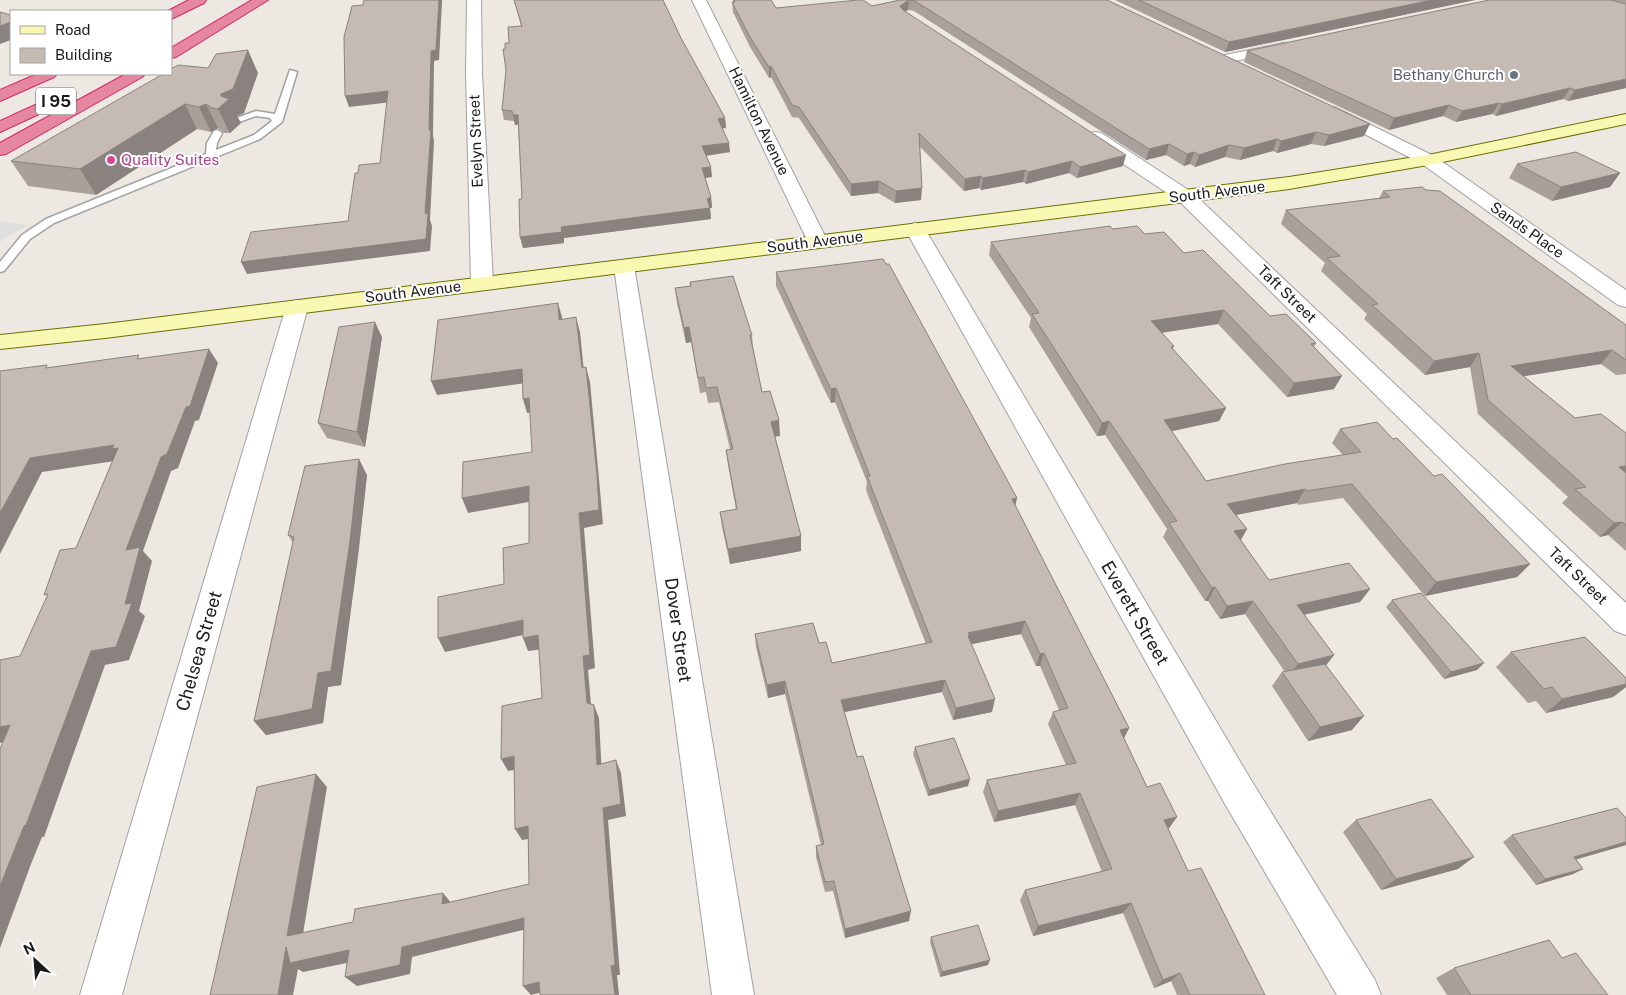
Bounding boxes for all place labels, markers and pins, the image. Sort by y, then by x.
place label: Bethany Church [1393,66,1504,83]
marker: Bethany Church [1508,69,1520,81]
place label: Quality Suites [121,151,219,168]
marker: Quality Suites [105,154,117,166]

